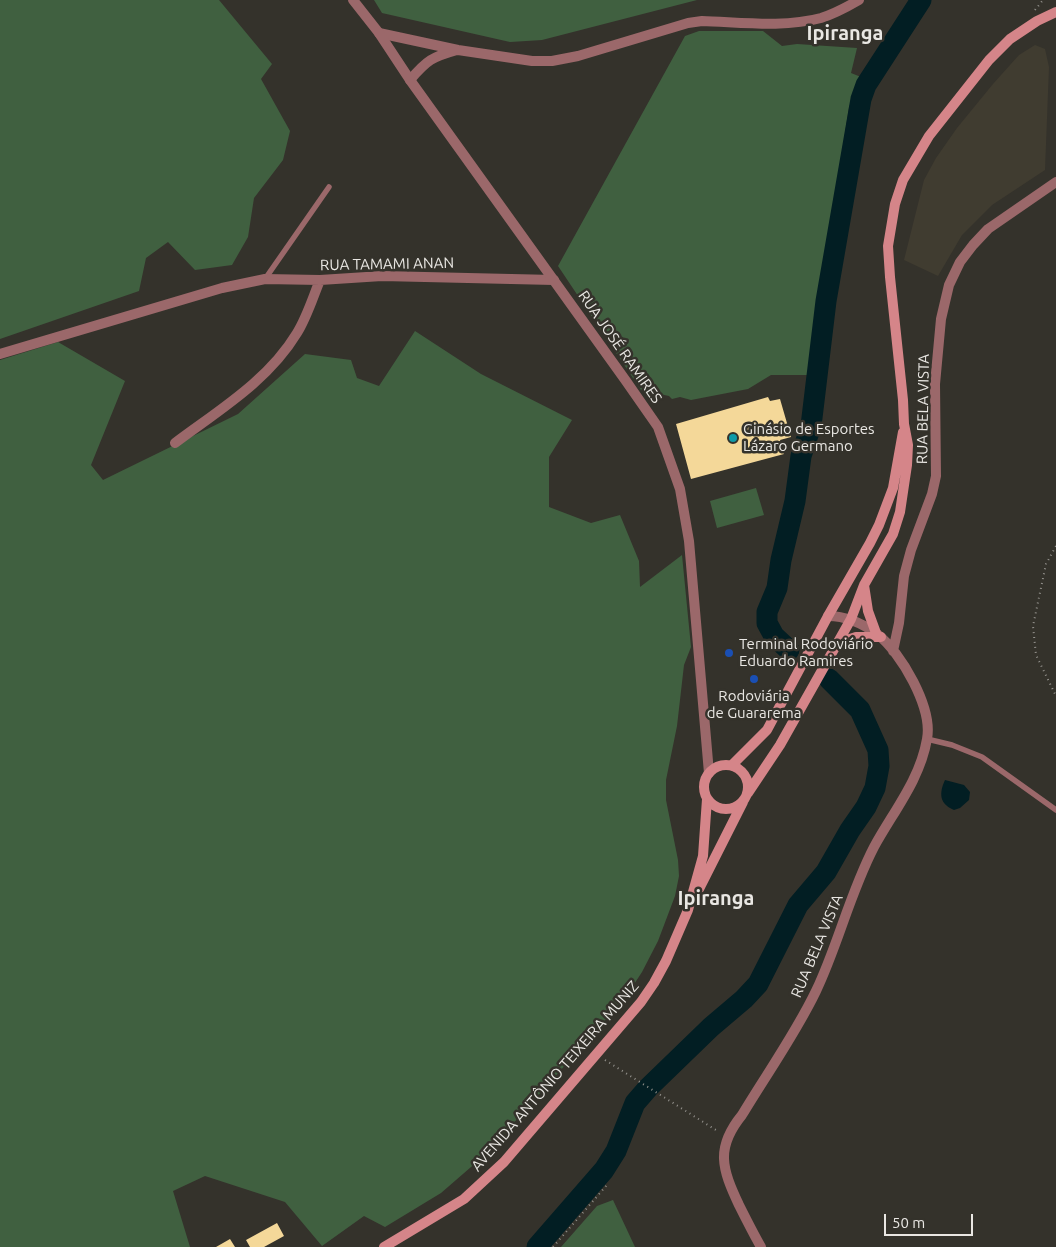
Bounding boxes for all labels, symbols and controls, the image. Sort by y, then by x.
district label: Ipiranga [807,21,883,45]
street label: RUA TAMAMI ANAN [320,254,454,274]
street label: RUA JOSÉ RAMIRES [574,287,666,407]
street label: RUA BELA VISTA [913,354,933,464]
place label: Ginásio de Esportes Lázaro Germano [743,420,875,455]
marker: Ginásio de Esportes Lázaro Germano [727,432,739,444]
place label: Terminal Rodoviário Eduardo Ramires [739,635,873,670]
marker: Terminal Rodoviário Eduardo Ramires [723,647,735,659]
marker: Rodoviária de Guararema [748,673,760,685]
place label: Rodoviária de Guararema [707,687,801,722]
district label: Ipiranga [678,886,754,910]
street label: RUA BELA VISTA [787,892,847,1000]
street label: AVENIDA ANTÔNIO TEIXEIRA MUNIZ [467,977,643,1175]
scale bar [886,1204,975,1236]
text: 50 m [892,1214,925,1231]

